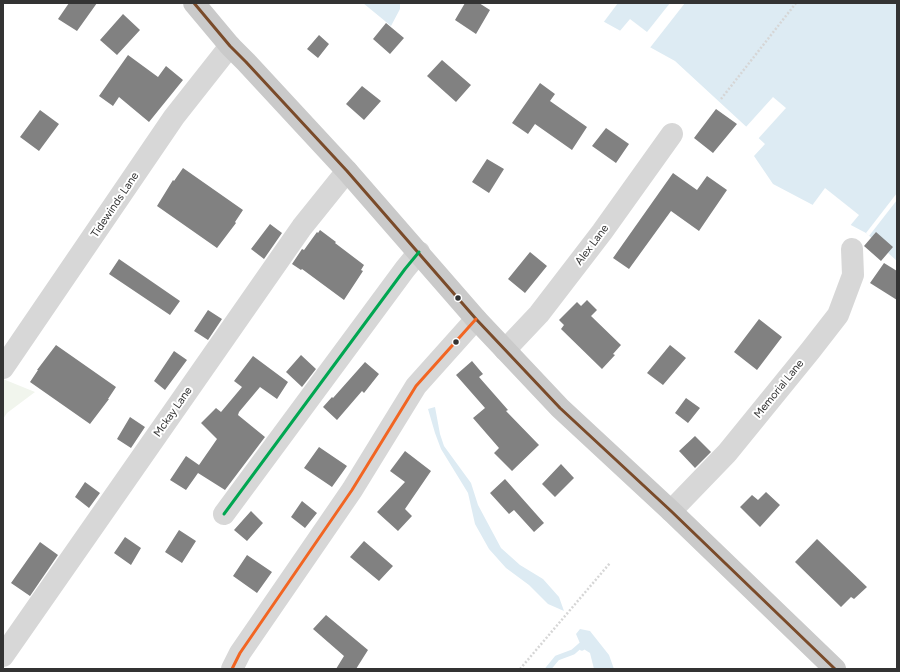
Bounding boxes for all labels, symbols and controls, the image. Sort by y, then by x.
street label: Tidewinds Lane [88,170,142,240]
street label: Alex Lane [573,222,611,268]
unlabelled marker [453,293,463,303]
unlabelled marker [451,337,461,347]
street label: Memorial Lane [751,357,807,421]
street label: Mckay Lane [151,384,195,440]

